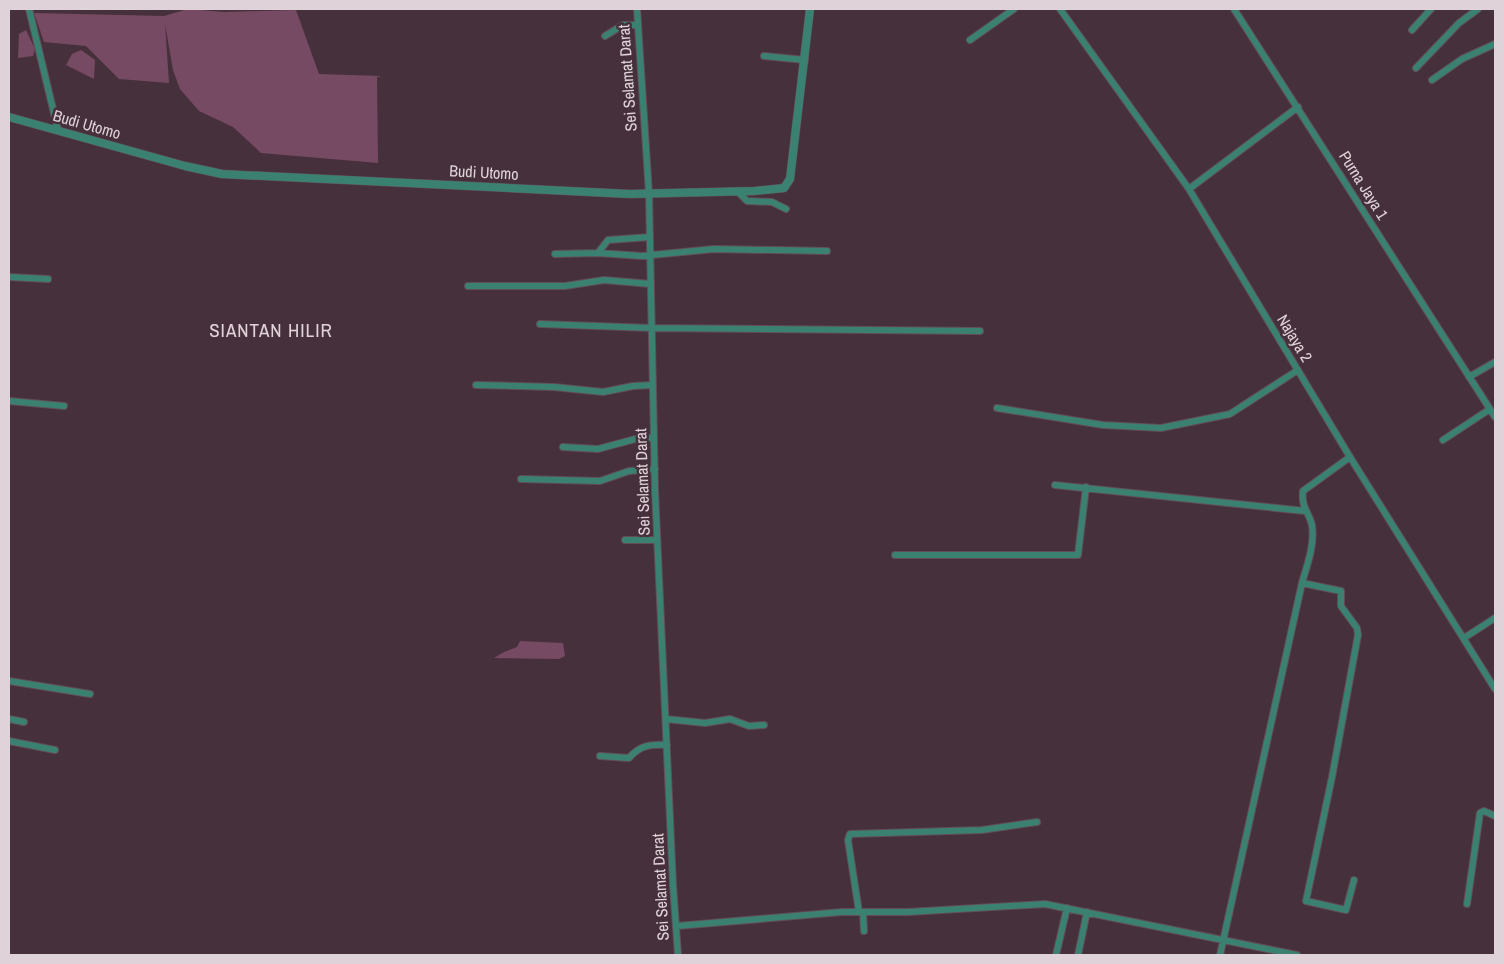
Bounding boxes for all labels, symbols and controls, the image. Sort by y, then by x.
street label: Sei Selamat Darat [612,23,642,132]
street label: Budi Utomo [51,104,123,144]
street label: Purna Jaya 1 [1334,146,1394,224]
street label: Budi Utomo [449,159,519,185]
street label: Najaya 2 [1272,310,1318,366]
district label: SIANTAN HILIR [209,317,333,343]
street label: Sei Selamat Darat [629,428,655,536]
street label: Sei Selamat Darat [646,833,674,941]

